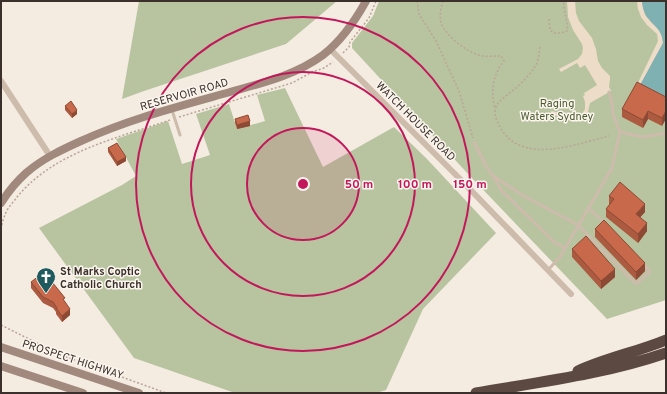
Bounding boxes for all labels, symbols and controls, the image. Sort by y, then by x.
street label: RESERVOIR ROAD [138,76,230,114]
street label: WATCH HOUSE ROAD [373,79,458,164]
park label: Raging Waters Sydney [521,97,594,124]
centre of rings [296,177,310,191]
text: 50 m [345,177,373,193]
text: 100 m [398,177,432,193]
text: 150 m [453,177,487,193]
place label: St Marks Coptic Catholic Church [60,265,142,292]
church icon: St Marks Coptic Catholic Church [35,266,57,294]
street label: PROSPECT HIGHWAY [20,337,125,383]

